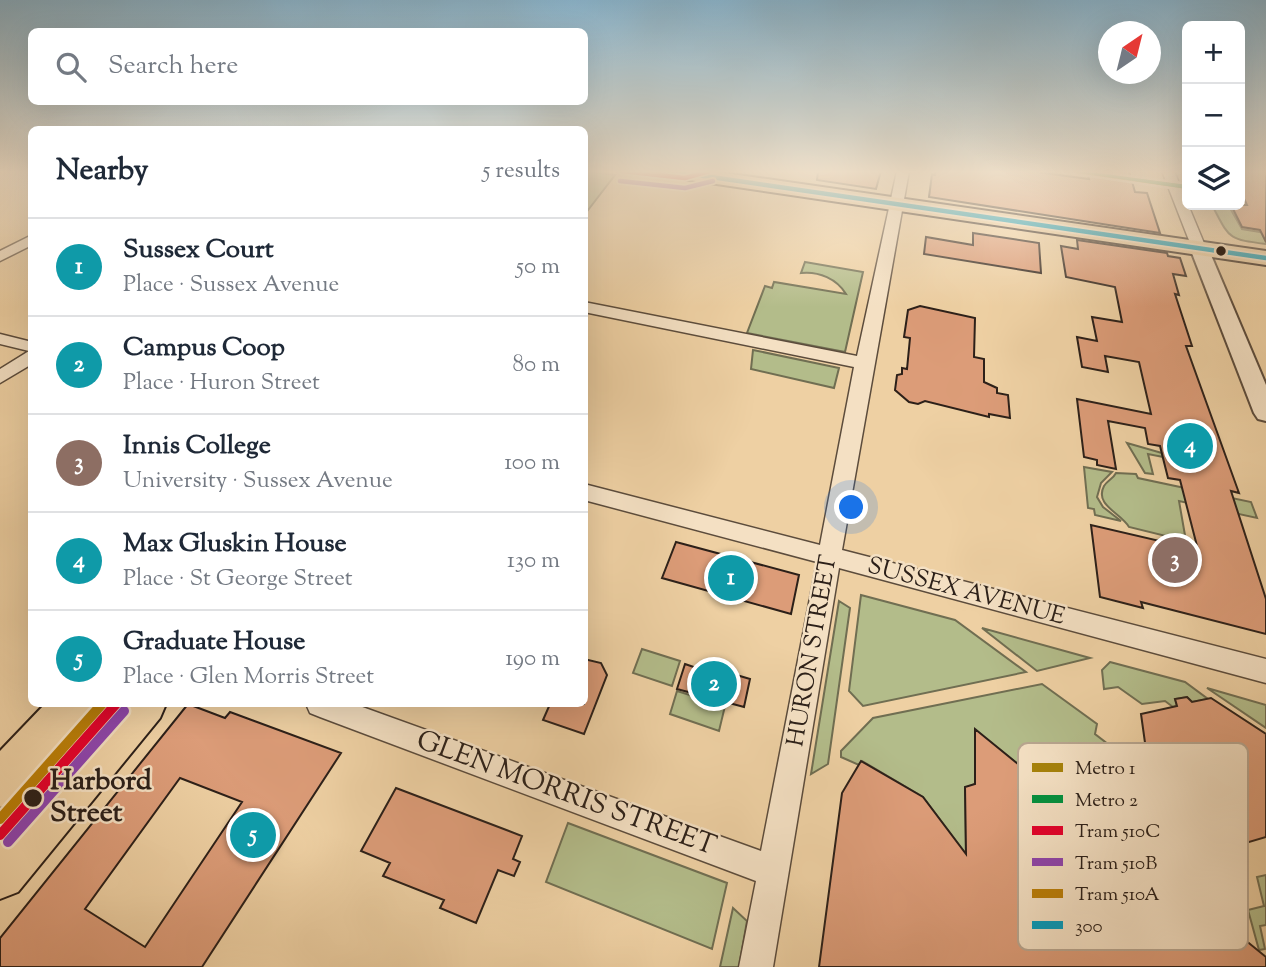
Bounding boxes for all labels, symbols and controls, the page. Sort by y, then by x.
north arrow [1098,21,1161,84]
map controls [1182,21,1245,210]
button: + [1182,21,1245,84]
search box [28,28,588,105]
icon: search [52,48,90,86]
text: Search here [108,48,238,85]
button: − [1182,84,1245,147]
button: layers [1182,147,1245,210]
text: Nearby [56,150,148,193]
text: 5 results [483,155,560,188]
text: Sussex Court [123,232,274,269]
unlabelled marker [1214,244,1228,258]
text: 1 [75,251,83,284]
text: 50 m [516,251,560,284]
text: Place · Sussex Avenue [123,269,339,302]
text: Campus Coop [123,330,285,367]
text: 2 [74,349,84,382]
text: 80 m [512,349,560,382]
text: Place · Huron Street [123,367,320,400]
pin: 4 [1167,420,1213,472]
text: Innis College [123,428,271,465]
text: 3 [74,447,84,480]
text: 100 m [504,447,560,480]
text: University · Sussex Avenue [123,465,393,498]
your location [834,490,868,524]
text: Max Gluskin House [123,526,347,563]
pin: 3 [1152,534,1198,586]
text: 4 [73,545,85,578]
text: 130 m [507,545,560,578]
street label: SUSSEX AVENUE [863,549,1069,635]
pin: 1 [708,552,754,604]
street label: HURON STREET [779,553,847,749]
text: Place · St George Street [123,563,353,596]
text: Graduate House [123,624,305,661]
text: 5 [75,643,83,676]
text: 190 m [505,643,560,676]
pin: 2 [691,658,737,710]
text: Place · Glen Morris Street [123,661,374,694]
street label: GLEN MORRIS STREET [411,721,722,867]
legend [1018,743,1248,950]
text: Metro 1 [1075,756,1136,783]
place label: Harbord Street [50,762,152,834]
marker: Harbord Street [22,787,44,809]
text: Metro 2 [1075,788,1138,815]
pin: 5 [230,809,276,861]
text: Tram 510C [1075,819,1160,846]
text: Tram 510B [1075,851,1157,878]
text: Tram 510A [1075,882,1160,909]
text: 300 [1075,914,1103,941]

